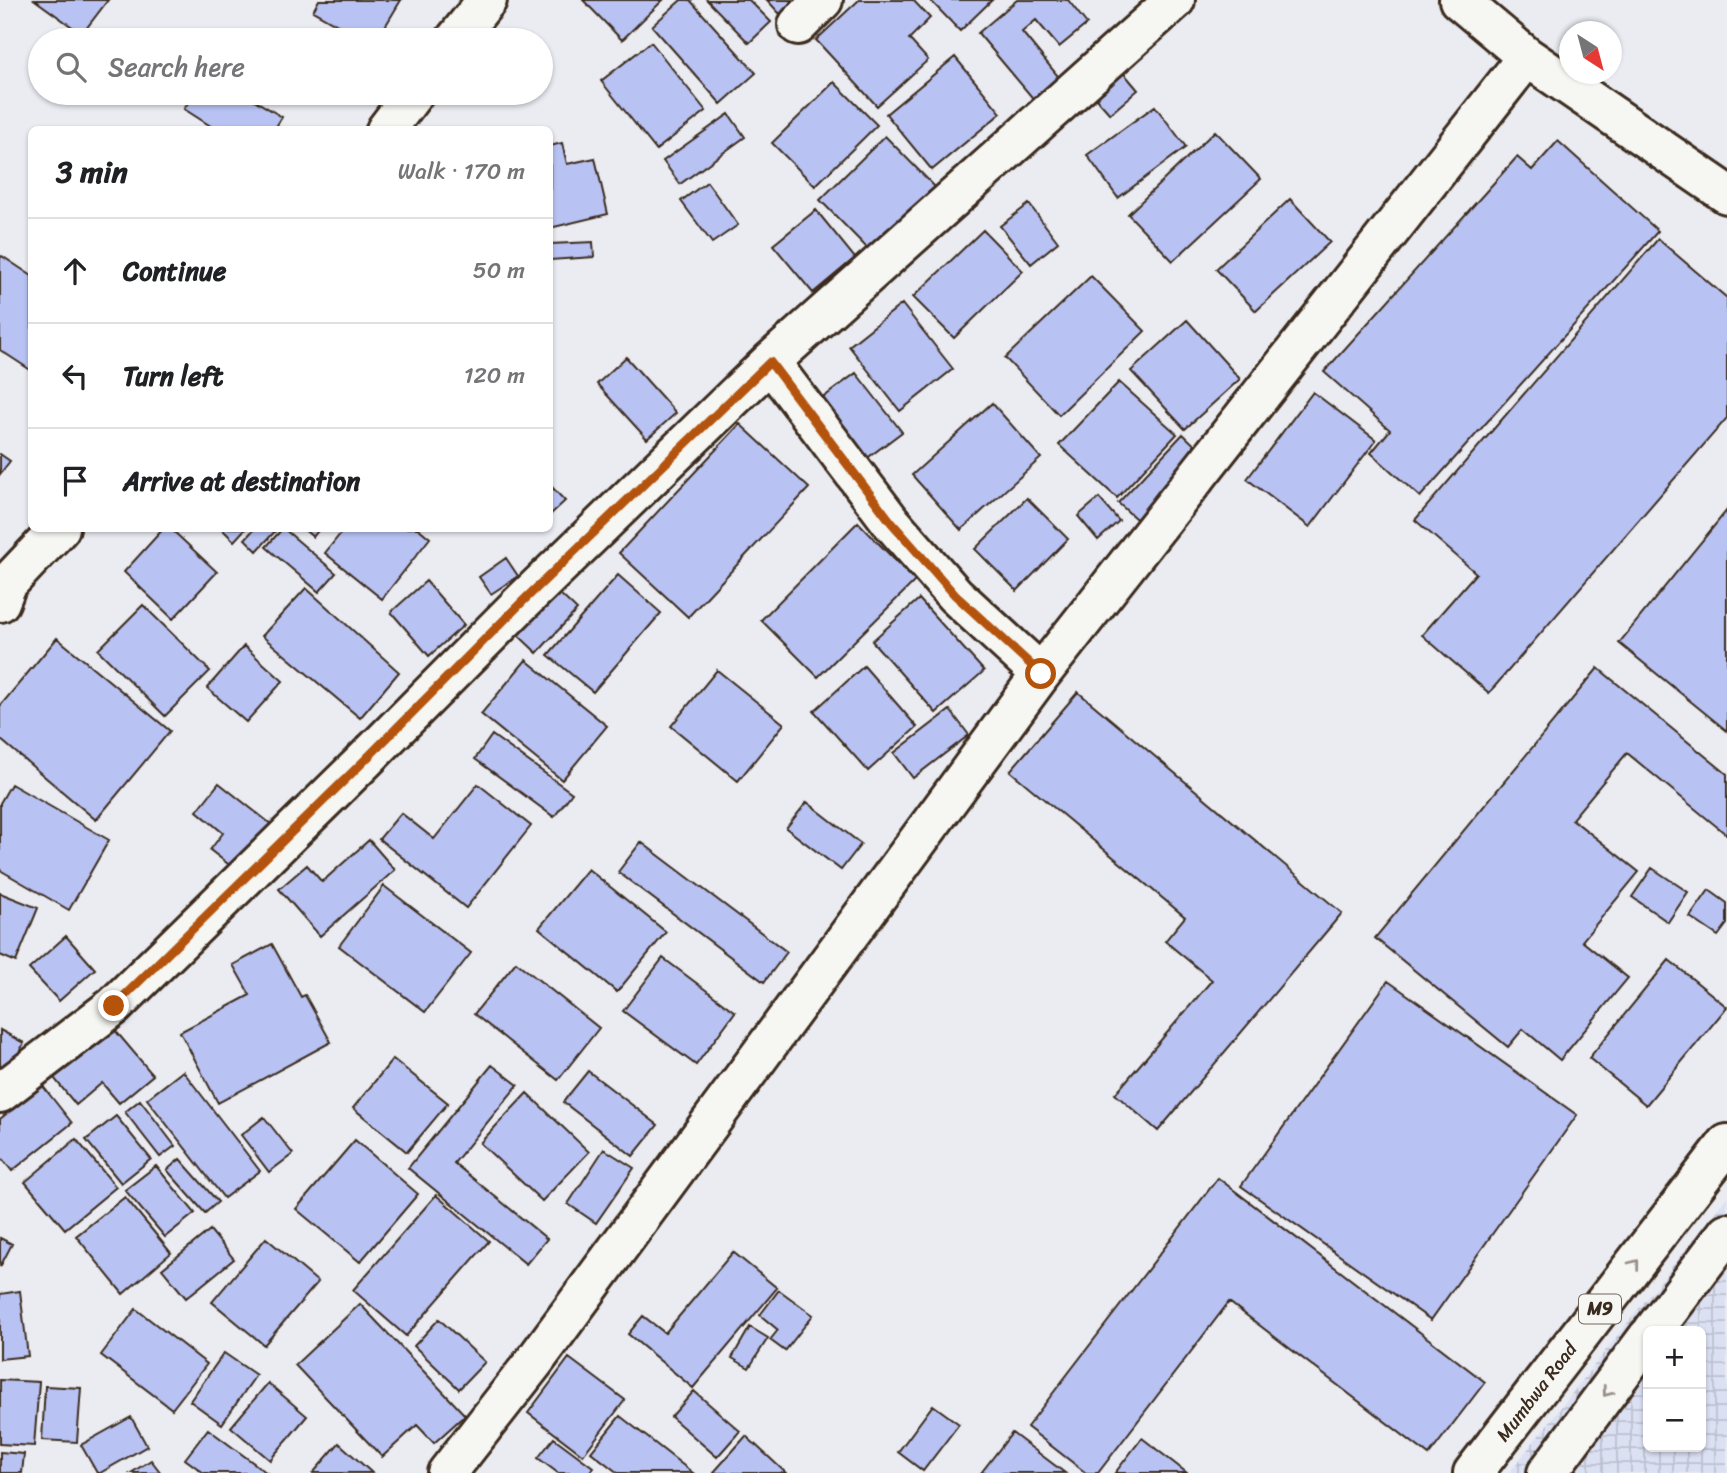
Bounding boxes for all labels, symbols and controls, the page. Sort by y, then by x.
north arrow [1559,21,1622,84]
search box [28,28,553,105]
text: Search here [108,44,245,90]
icon: search [52,48,90,86]
text: 3 min [56,145,128,199]
text: Walk · 170 m [398,151,525,192]
text: Continue [123,248,226,294]
text: 50 m [473,250,525,291]
icon: ahead [56,252,94,290]
text: Turn left [123,353,223,399]
text: 120 m [464,355,525,396]
icon: left [56,357,94,395]
text: Arrive at destination [123,458,360,504]
icon: arrive [56,462,94,500]
route start [1025,658,1056,689]
route end [98,990,129,1021]
one-way arrow [1626,1259,1639,1271]
road number: M9 [1579,1294,1621,1324]
map controls [1643,1326,1706,1452]
button: + [1643,1326,1706,1389]
street label: Mumbwa Road [1487,1333,1586,1448]
one-way arrow [1603,1384,1616,1397]
button: − [1643,1389,1706,1452]

